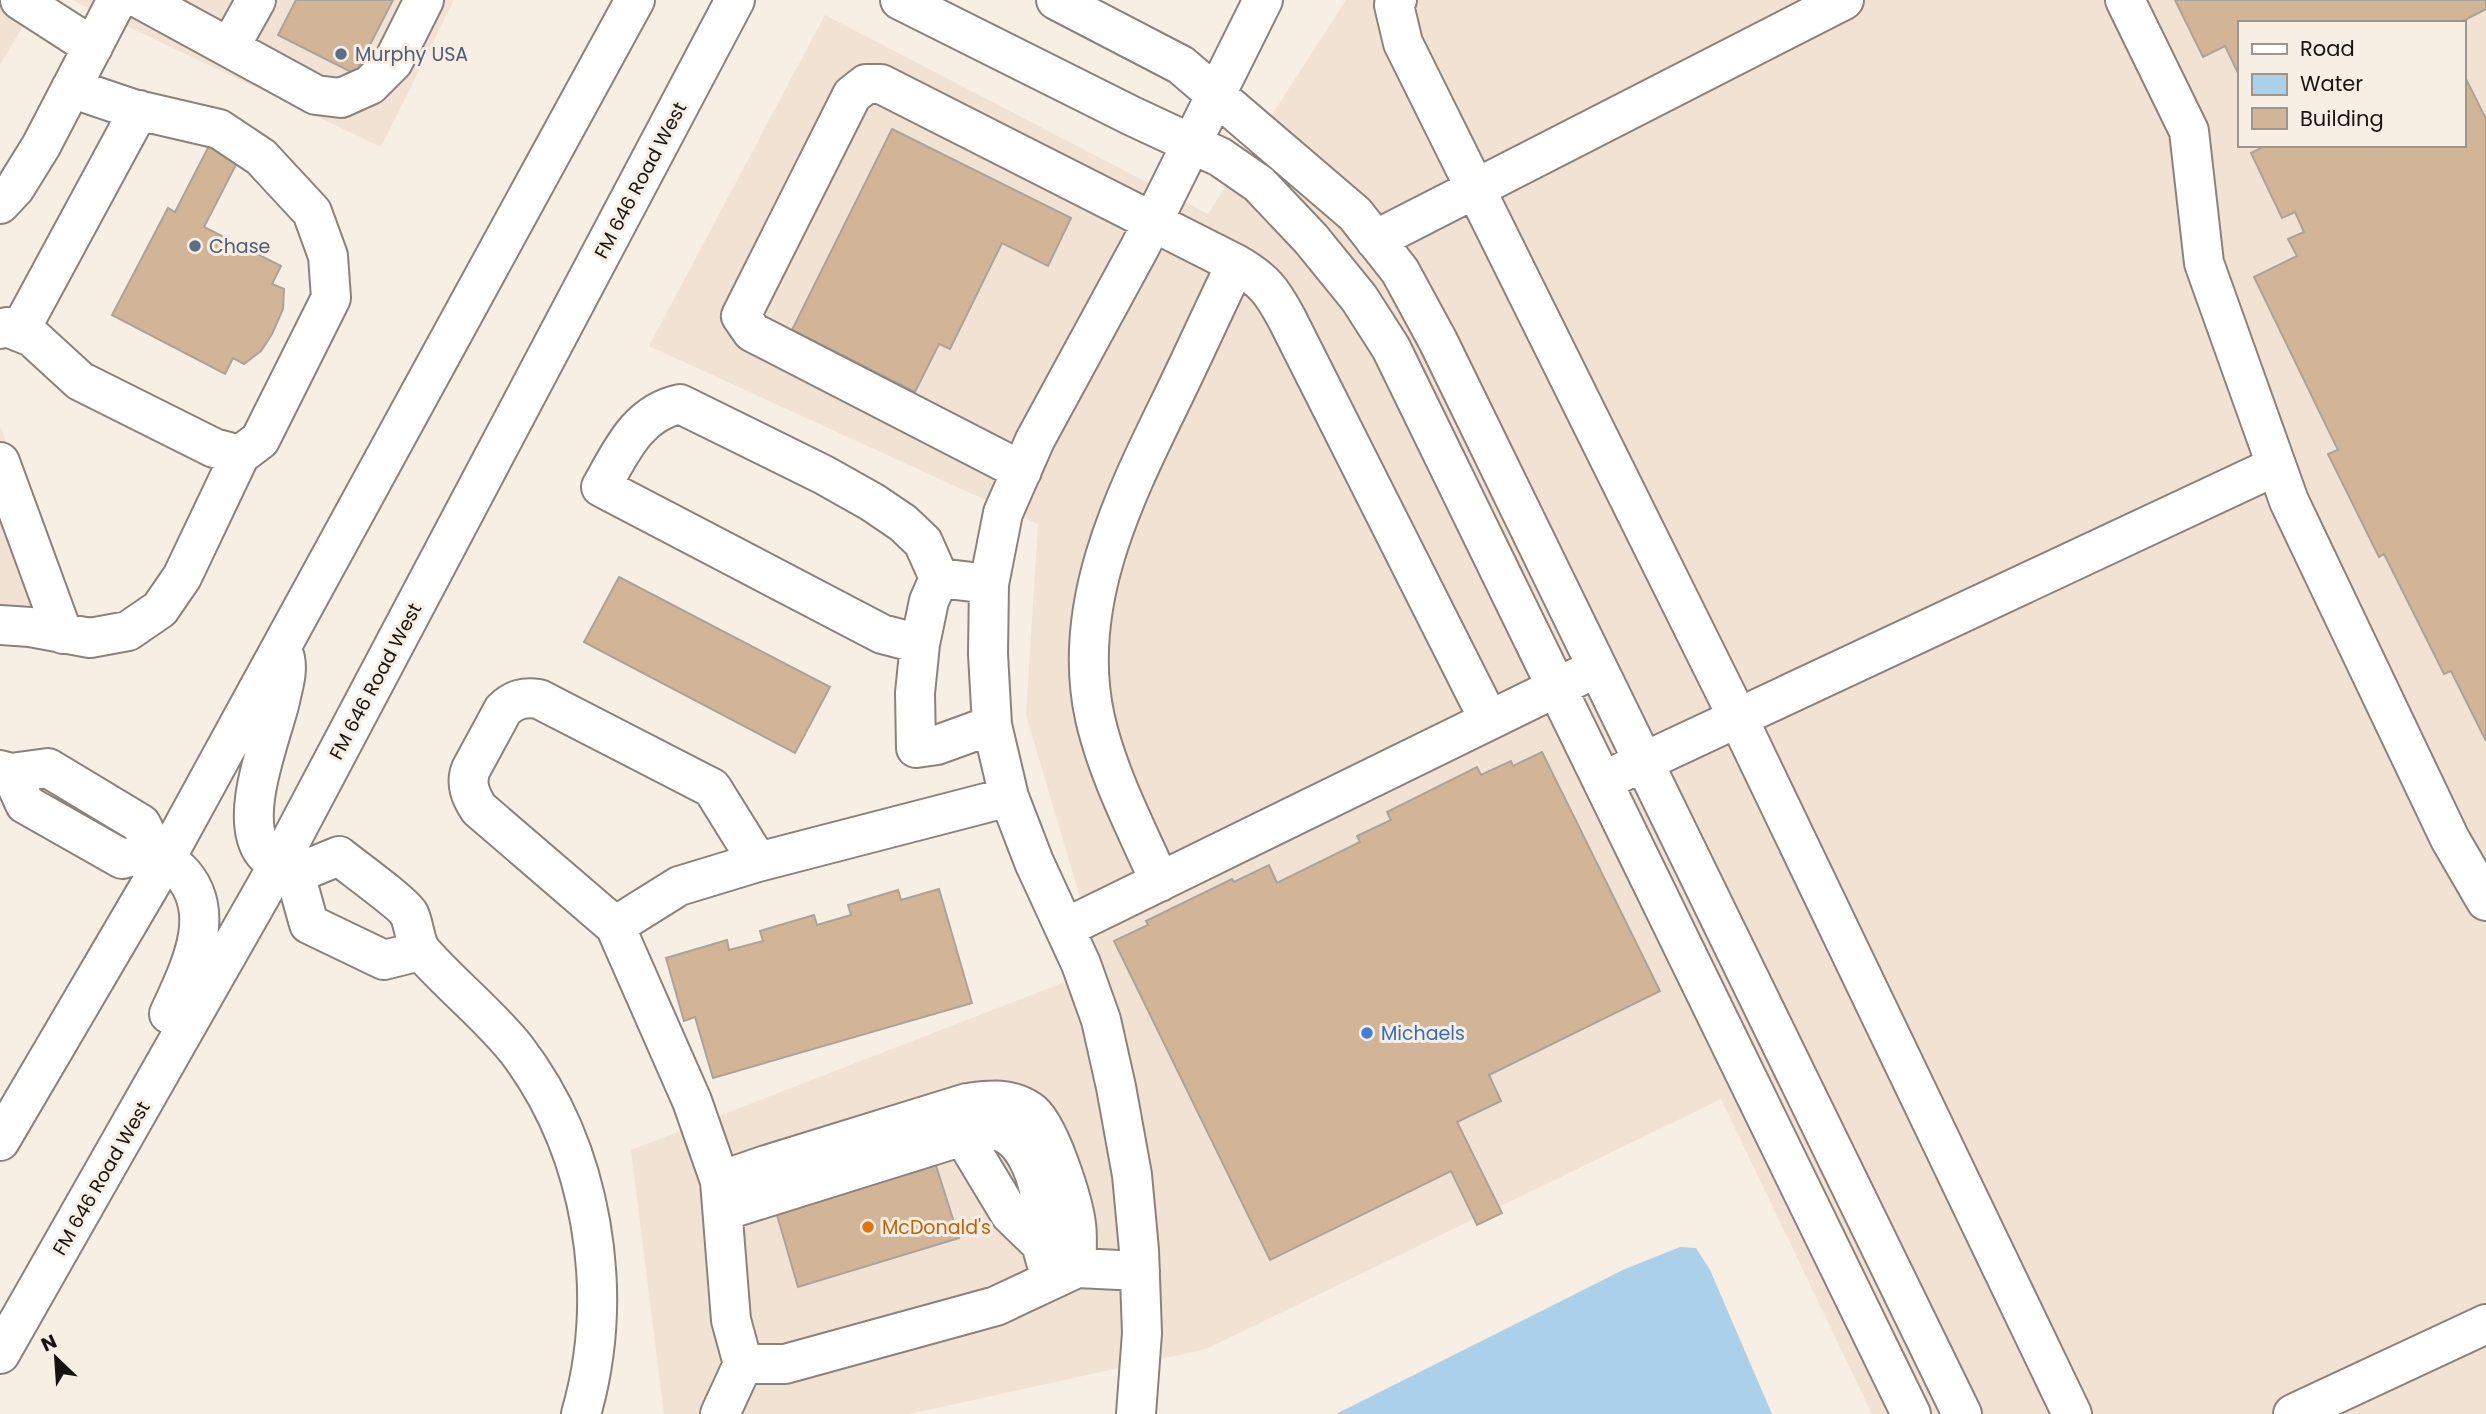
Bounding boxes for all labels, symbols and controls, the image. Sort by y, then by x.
legend [2238,21,2465,147]
text: Road [2300,34,2355,63]
place label: Murphy USA [355,41,468,68]
marker: Murphy USA [333,46,349,62]
text: Water [2300,69,2363,98]
street label: FM 646 Road West [588,97,693,263]
text: Building [2300,104,2384,133]
place label: Chase [209,233,270,260]
marker: Chase [187,238,203,254]
street label: FM 646 Road West [323,598,428,764]
place label: Michaels [1381,1020,1465,1047]
marker: Michaels [1359,1025,1375,1041]
street label: FM 646 Road West [46,1096,157,1260]
place label: McDonald's [882,1214,991,1241]
marker: McDonald's [860,1219,876,1235]
north arrow [21,1323,91,1393]
text: N [37,1328,61,1358]

